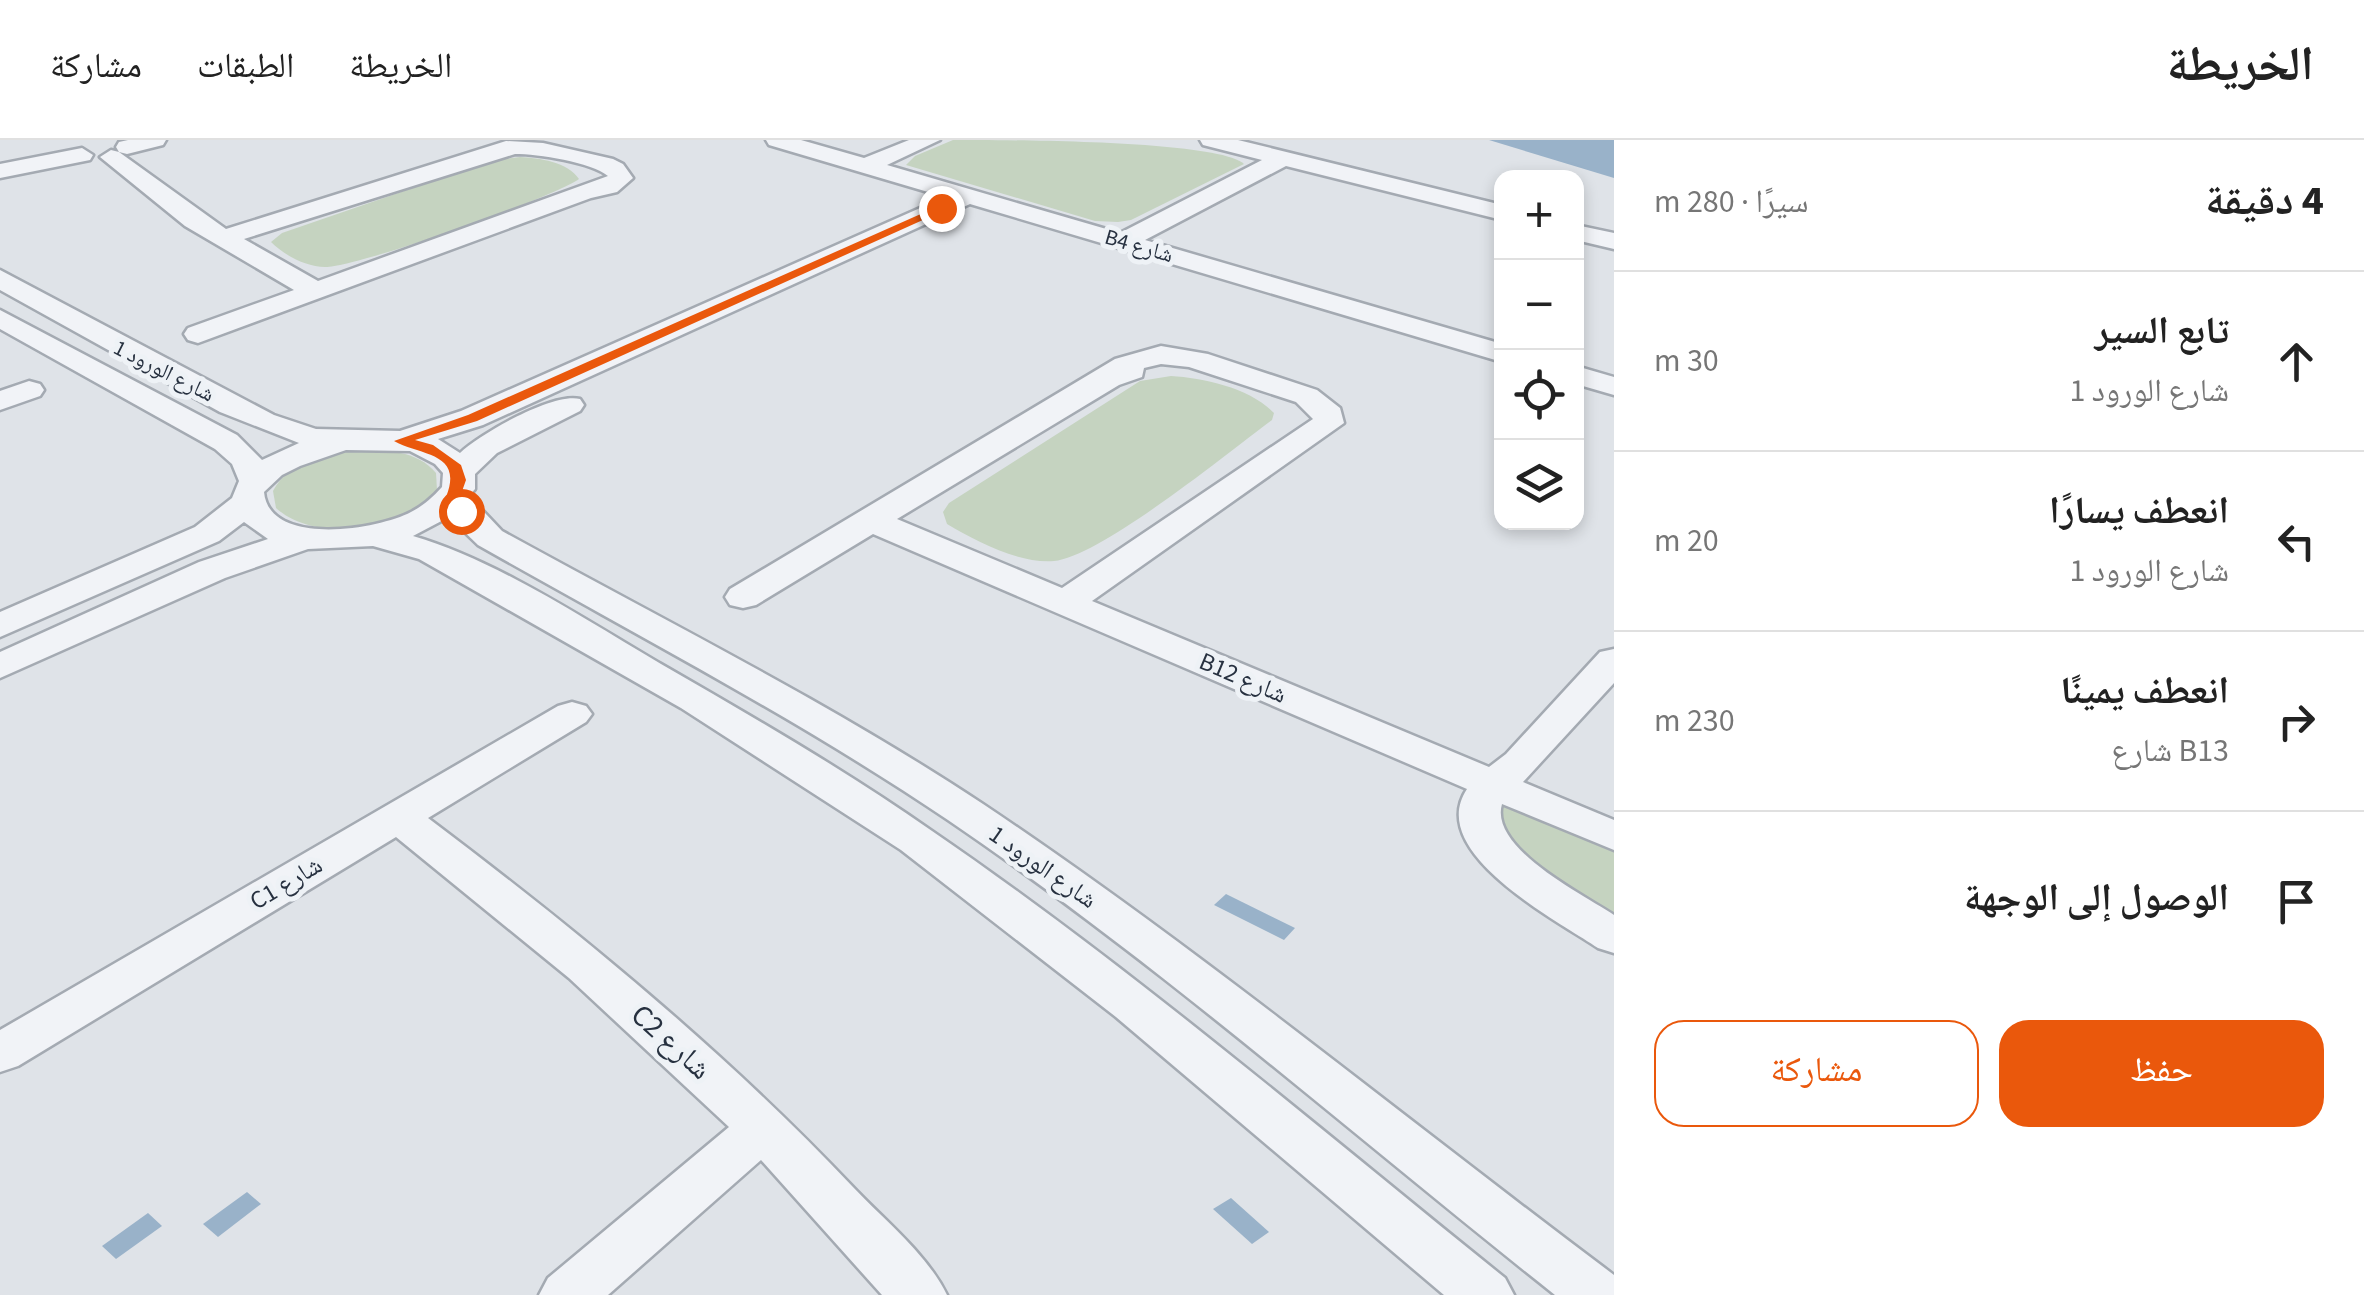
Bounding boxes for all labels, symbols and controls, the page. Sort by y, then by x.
text: الخريطة [2167,31,2314,99]
text: مشاركة [50,41,142,91]
text: الطبقات [197,41,294,91]
text: الخريطة [349,41,452,91]
map controls [1494,170,1584,530]
button: + [1494,170,1584,260]
text: 4 دقيقة [2205,171,2324,231]
text: سيرًا · 280 m [1654,179,1809,225]
route end [919,186,965,232]
street label: B4 شارع [1101,221,1177,271]
button: − [1494,260,1584,350]
text: تابع السير [2095,304,2229,358]
street label: شارع الورود 1 [108,332,220,410]
icon: ahead [2269,334,2324,389]
text: 30 m [1654,338,1719,384]
button: locate [1494,350,1584,440]
text: شارع الورود 1 [2070,368,2229,414]
button: layers [1494,440,1584,530]
text: انعطف يسارًا [2049,484,2229,538]
route start [439,489,485,535]
icon: left [2269,514,2324,569]
text: 20 m [1654,518,1719,564]
text: شارع الورود 1 [2070,548,2229,594]
street label: B12 شارع [1194,643,1292,713]
text: انعطف يمينًا [2060,664,2229,718]
icon: right [2269,694,2324,749]
text: 230 m [1654,698,1735,744]
text: B13 شارع [2111,728,2229,774]
street label: شارع الورود 1 [982,817,1104,917]
street label: C1 شارع [243,847,329,919]
text: الوصول إلى الوجهة [1964,871,2229,925]
icon: arrive [2269,874,2324,929]
street label: C2 شارع [621,994,721,1090]
button: مشاركة [1654,1020,1979,1127]
button: حفظ [1999,1020,2324,1127]

